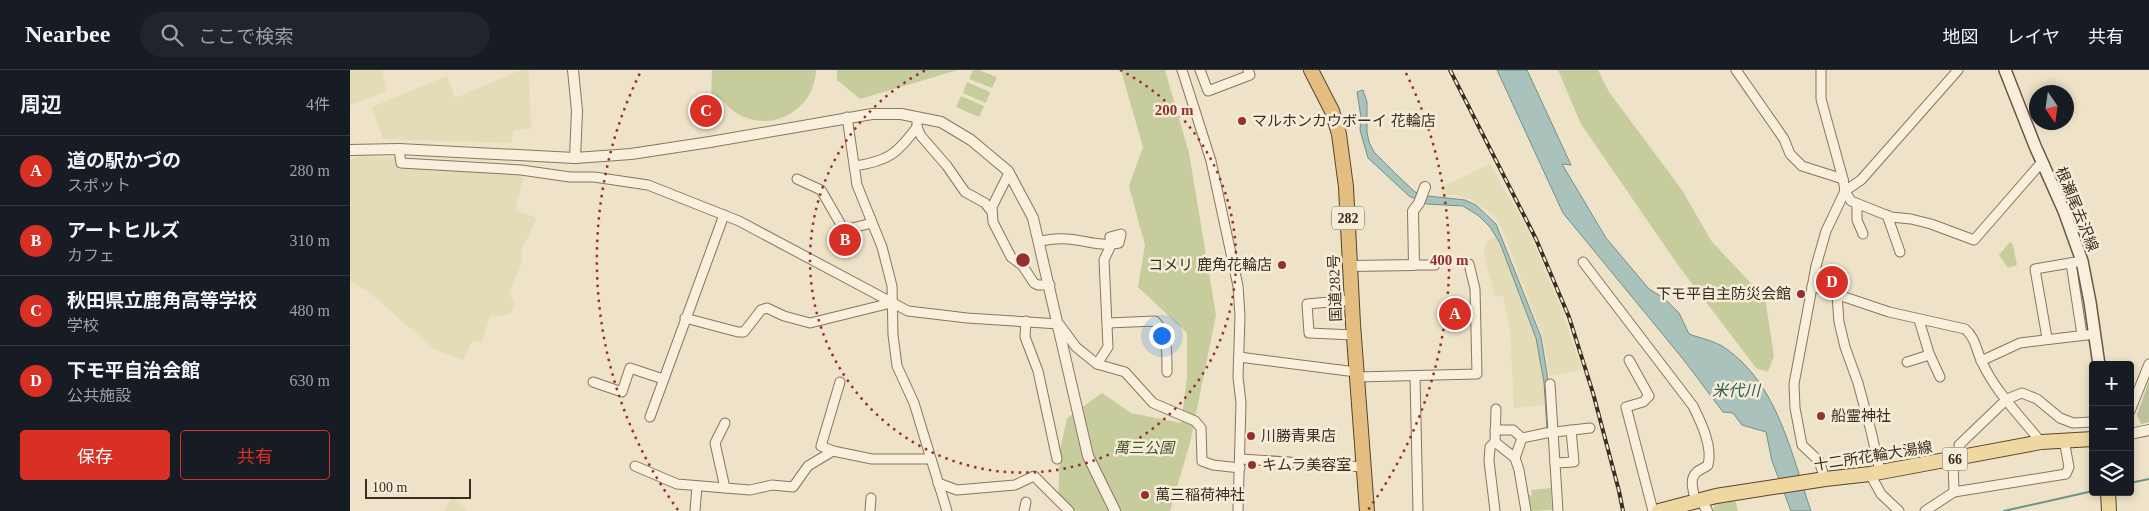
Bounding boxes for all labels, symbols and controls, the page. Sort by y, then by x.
search box [140,12,490,57]
text: Nearbee [25,21,110,47]
icon: search [158,21,186,49]
text: ここで検索 [198,26,293,47]
text: 地図 [1943,27,1979,47]
text: レイヤ [2007,27,2060,47]
text: 共有 [2088,27,2124,47]
north arrow [2029,85,2074,130]
pin: C [690,92,722,130]
text: 周辺 [20,93,62,117]
text: 4件 [306,96,330,113]
text: 200 m [1155,102,1194,118]
place label: マルホンカウボーイ 花輪店 [1252,112,1436,129]
marker: マルホンカウボーイ 花輪店 [1236,115,1248,127]
text: 道の駅かづの [67,150,181,171]
text: A [30,162,42,179]
text: 280 m [290,162,330,179]
street label: 根瀬尾去沢線 [2053,164,2101,254]
text: スポット [67,177,131,194]
road number: 282 [1332,206,1364,230]
text: アートヒルズ [67,220,180,241]
pin: B [829,221,861,259]
text: B [31,232,41,249]
text: 310 m [290,232,330,249]
text: カフェ [67,247,115,264]
centre of rings [1014,251,1032,269]
text: 400 m [1430,252,1469,268]
street label: 国道282号 [1326,254,1344,322]
place label: コメリ 鹿角花輪店 [1148,256,1272,273]
marker: コメリ 鹿角花輪店 [1276,259,1288,271]
pin: D [1816,263,1848,301]
place label: 下モ平自主防災会館 [1656,286,1791,302]
marker: 下モ平自主防災会館 [1795,288,1807,300]
text: 秋田県立鹿角高等学校 [67,290,257,311]
pin: A [1439,295,1471,333]
text: C [30,302,42,319]
text: 480 m [290,302,330,319]
text: 学校 [67,317,99,334]
your location [1149,323,1175,349]
text: 下モ平自治会館 [67,360,200,381]
map controls [2089,361,2134,496]
button: + [2089,361,2134,406]
text: D [30,372,42,389]
text: 630 m [290,372,330,389]
water label: 米代川 [1712,382,1762,399]
text: 公共施設 [67,387,131,404]
button: − [2089,406,2134,451]
place label: 船霊神社 [1831,408,1891,424]
marker: 船霊神社 [1815,410,1827,422]
place label: 川勝青果店 [1261,428,1336,444]
button: 保存 [20,430,170,480]
button: 共有 [180,430,330,480]
marker: 川勝青果店 [1245,430,1257,442]
street label: 十二所花輪大湯線 [1812,438,1934,473]
park label: 萬三公園 [1114,440,1176,456]
road number: 66 [1942,448,1968,470]
button: layers [2089,451,2134,496]
place label: キムラ美容室 [1262,457,1351,473]
marker: キムラ美容室 [1246,459,1258,471]
scale bar [365,476,471,499]
text: 100 m [372,480,407,495]
place label: 萬三稲荷神社 [1155,487,1245,503]
marker: 萬三稲荷神社 [1139,489,1151,501]

